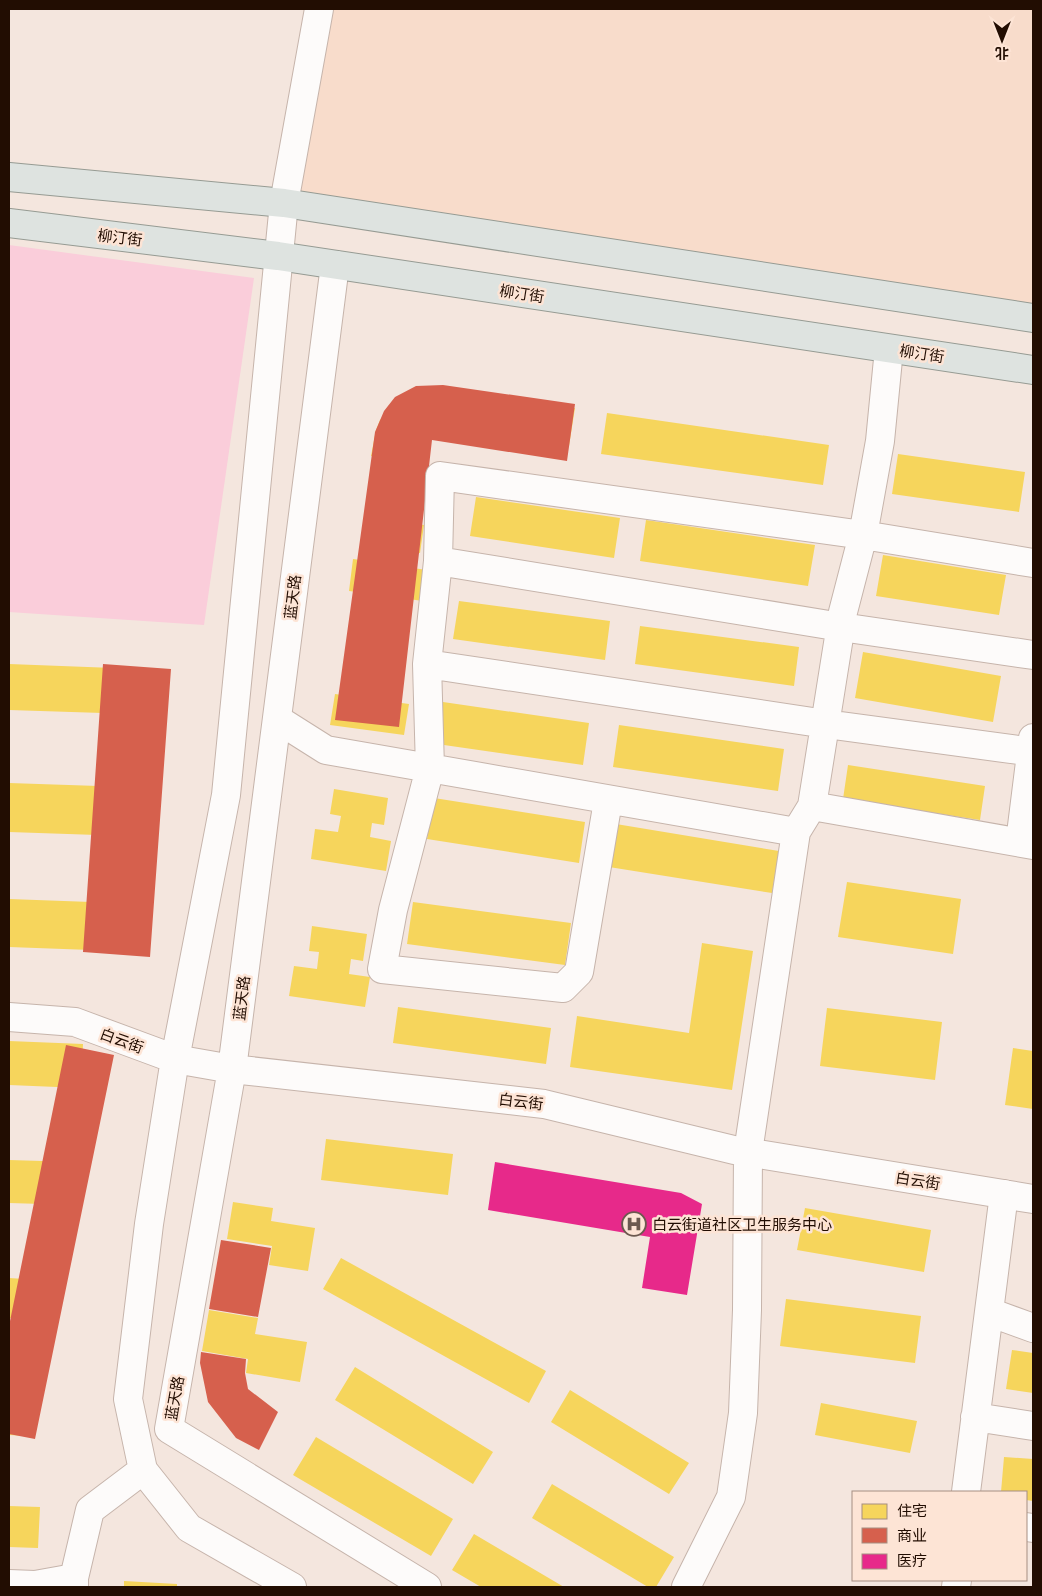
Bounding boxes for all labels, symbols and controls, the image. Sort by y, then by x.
north arrow [977,15,1027,65]
text: 北 [995,44,1009,63]
street label: 柳汀街 [96,224,144,250]
street label: 柳汀街 [498,280,546,306]
street label: 柳汀街 [898,340,946,366]
street label: 蓝天路 [279,573,305,621]
street label: 蓝天路 [228,974,254,1022]
street label: 白云街 [97,1023,147,1057]
street label: 白云街 [497,1088,545,1114]
street label: 白云街 [894,1167,942,1193]
hospital icon: 白云街道社区卫生服务中心 [621,1211,647,1237]
place label: 白云街道社区卫生服务中心 [652,1214,832,1234]
street label: 蓝天路 [160,1374,188,1422]
legend [852,1491,1027,1581]
text: 住宅 [897,1500,927,1520]
text: 商业 [897,1525,927,1545]
text: 医疗 [897,1550,927,1570]

